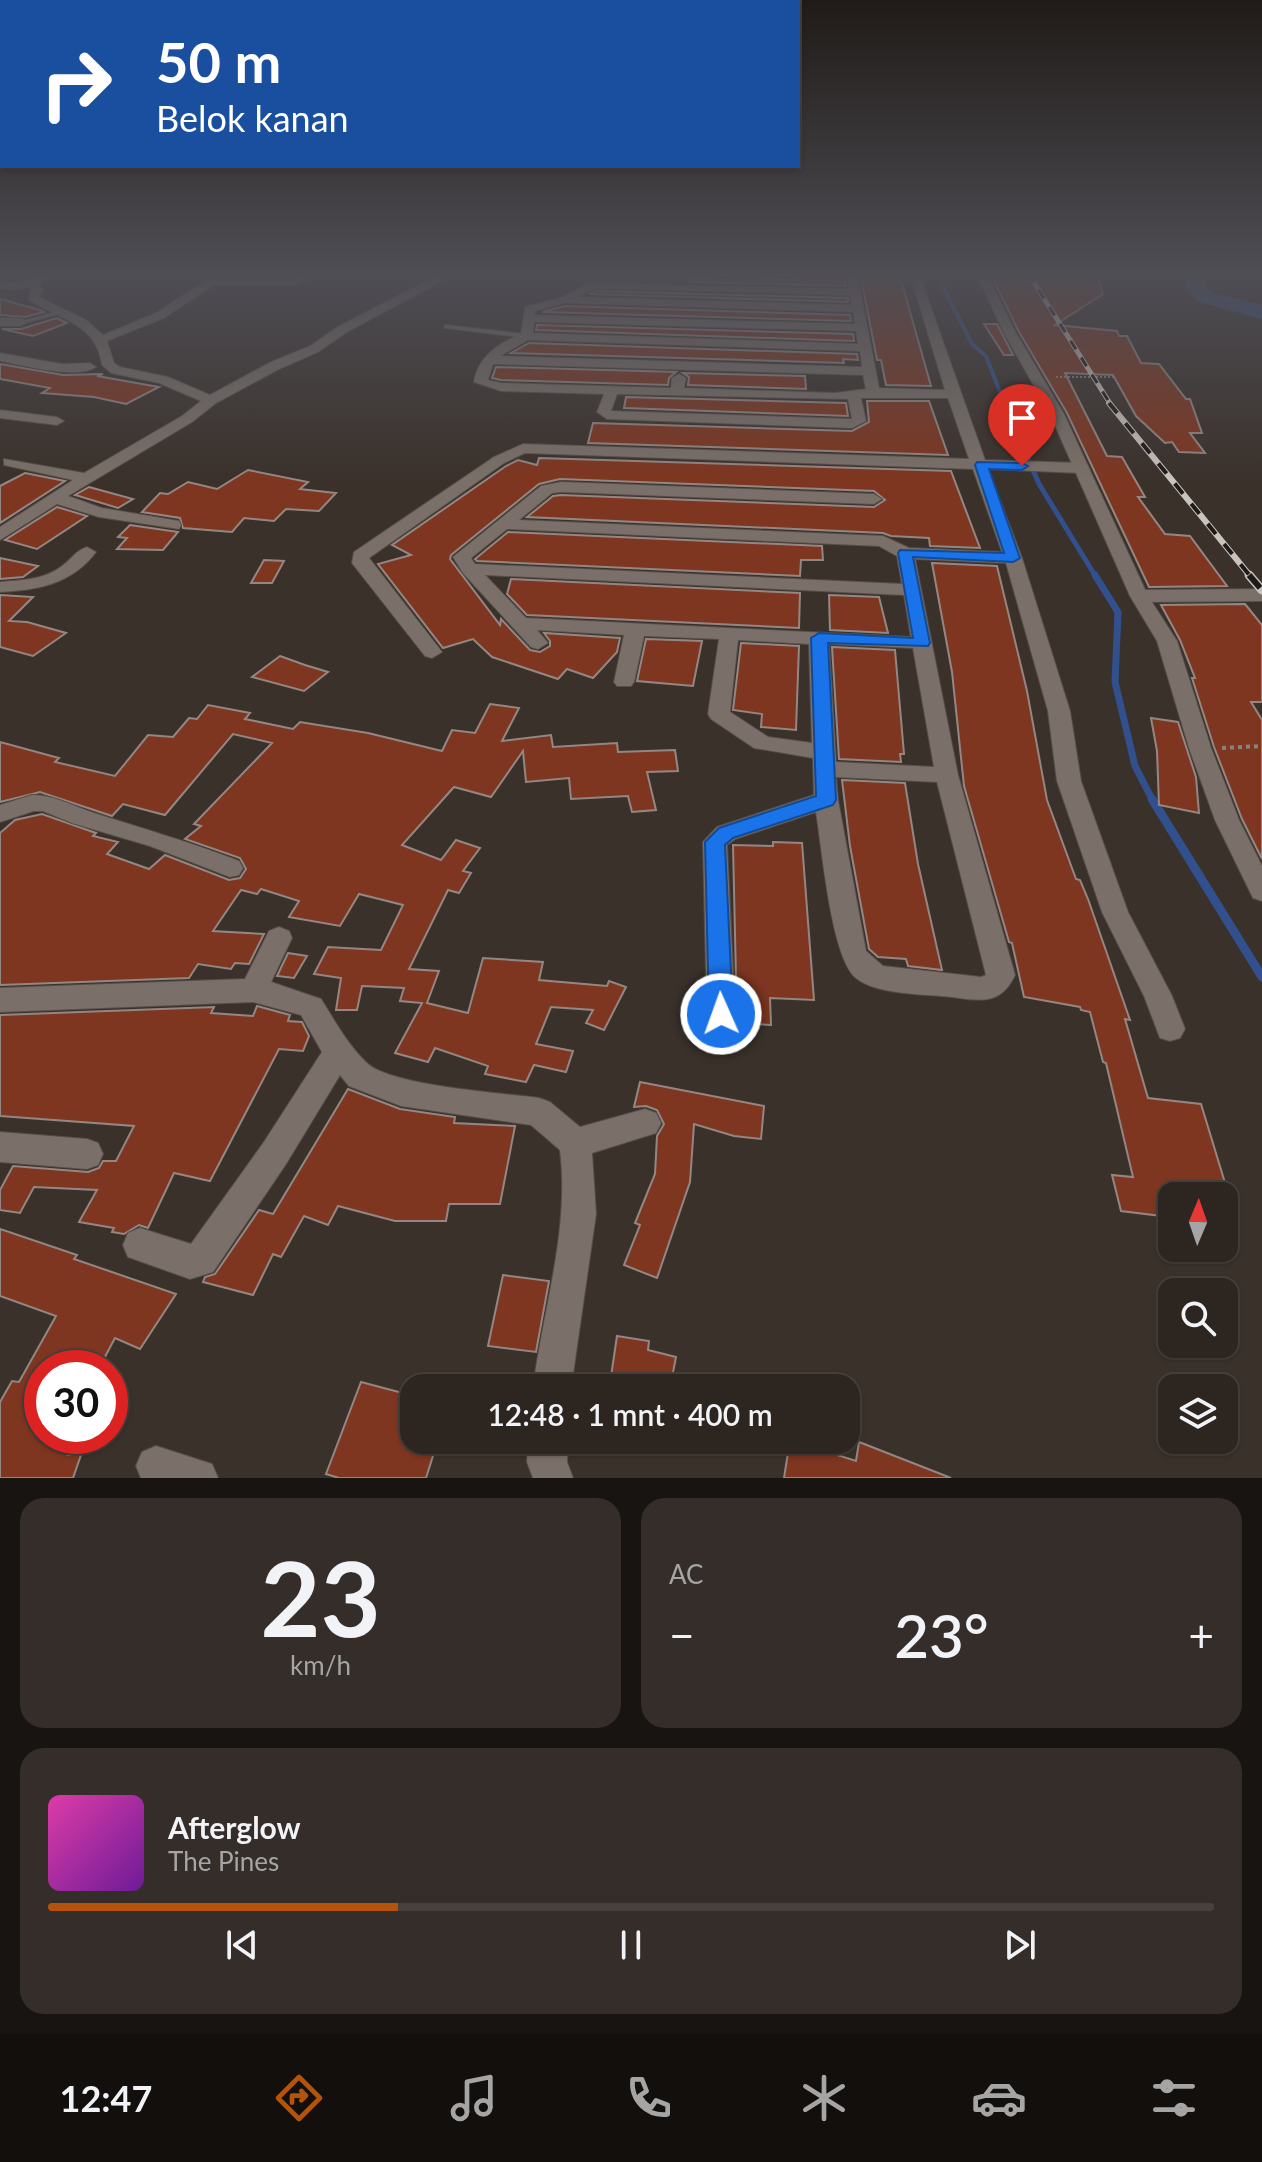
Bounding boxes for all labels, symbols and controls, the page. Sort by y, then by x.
text: 50 m [156,28,281,95]
icon: right [24,32,128,136]
text: Belok kanan [156,96,349,140]
pin [988,384,1056,466]
icon: arrive [1000,396,1044,440]
position arrow [679,972,763,1056]
north arrow [1158,1182,1238,1262]
map controls [1158,1182,1238,1454]
button: search [1158,1278,1238,1358]
speed limit sign: 30 [24,1350,128,1454]
button: layers [1158,1374,1238,1454]
text: 12:48 · 1 mnt · 400 m [487,1396,773,1432]
text: 23 [260,1534,381,1659]
text: AC [669,1558,704,1590]
text: 23° [894,1599,989,1671]
text: − [669,1609,695,1661]
text: + [1188,1609,1214,1661]
text: km/h [290,1649,351,1681]
text: Afterglow [168,1809,301,1845]
text: The Pines [168,1845,279,1877]
icon: previous [220,1923,264,1967]
icon: pause [609,1923,653,1967]
icon: next [998,1923,1042,1967]
icon: directions [271,2070,327,2126]
icon: music [446,2070,502,2126]
icon: phone [621,2070,677,2126]
icon: climate [796,2070,852,2126]
icon: car [971,2070,1027,2126]
icon: filters [1146,2070,1202,2126]
text: 12:47 [60,2076,152,2120]

